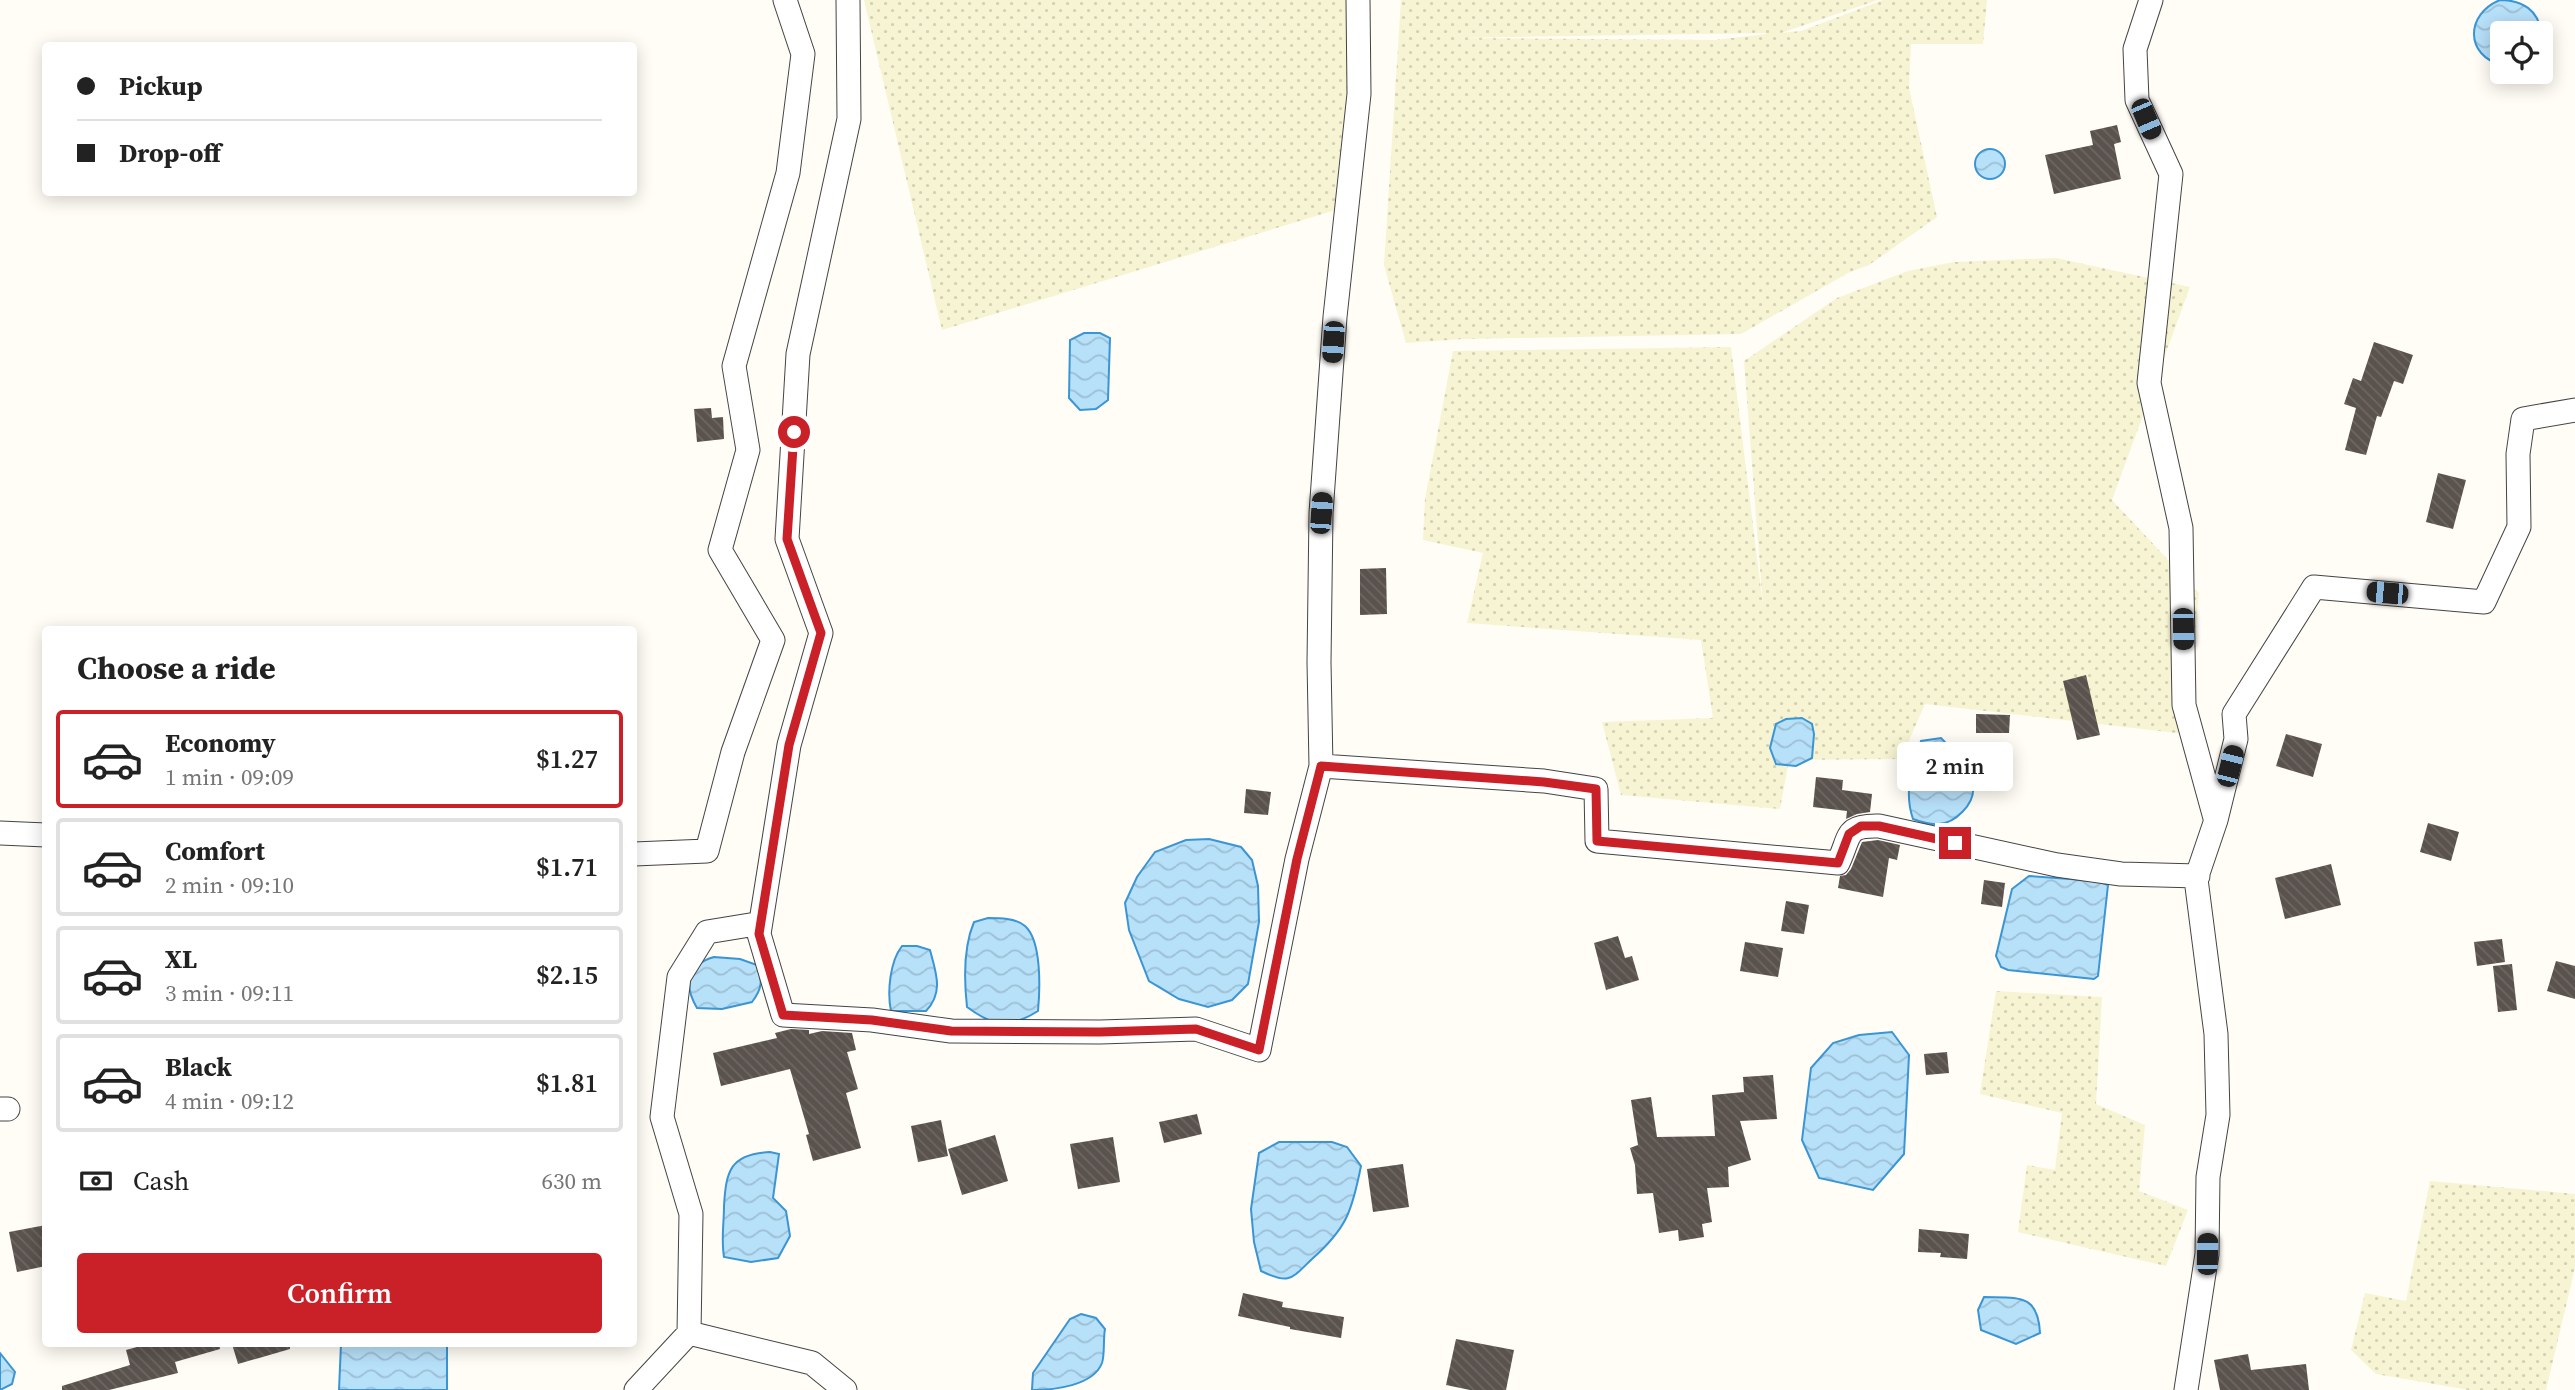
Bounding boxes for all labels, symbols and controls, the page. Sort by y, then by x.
map controls [2490,21,2553,84]
button: locate [2490,21,2553,84]
text: Pickup [119,68,203,104]
car [2129,96,2164,142]
text: Drop-off [119,135,221,171]
car [1322,320,1345,364]
route start [778,416,810,448]
car [1310,491,1333,535]
car [2366,581,2409,605]
car [2173,608,2194,650]
text: Choose a ride [77,646,276,690]
text: Economy [165,725,276,761]
icon: car [81,728,144,791]
text: $1.27 [536,741,598,777]
callout: 2 min [1897,742,2013,790]
car [2215,743,2246,789]
text: 2 min [1925,750,1985,782]
text: 1 min · 09:09 [165,761,294,793]
route end [1939,827,1971,859]
text: Comfort [165,833,265,869]
icon: car [81,836,144,899]
text: $1.71 [536,849,598,885]
text: 2 min · 09:10 [165,869,294,901]
text: XL [165,941,197,977]
icon: car [81,944,144,1007]
text: $2.15 [536,957,598,993]
text: 3 min · 09:11 [165,977,294,1009]
text: Black [165,1049,232,1085]
icon: car [81,1052,144,1115]
text: $1.81 [536,1065,598,1101]
text: 4 min · 09:12 [165,1085,294,1117]
icon: cash [77,1162,115,1200]
text: Cash [133,1163,189,1199]
text: 630 m [541,1165,602,1197]
car [2197,1233,2218,1275]
button: Confirm [77,1253,602,1333]

